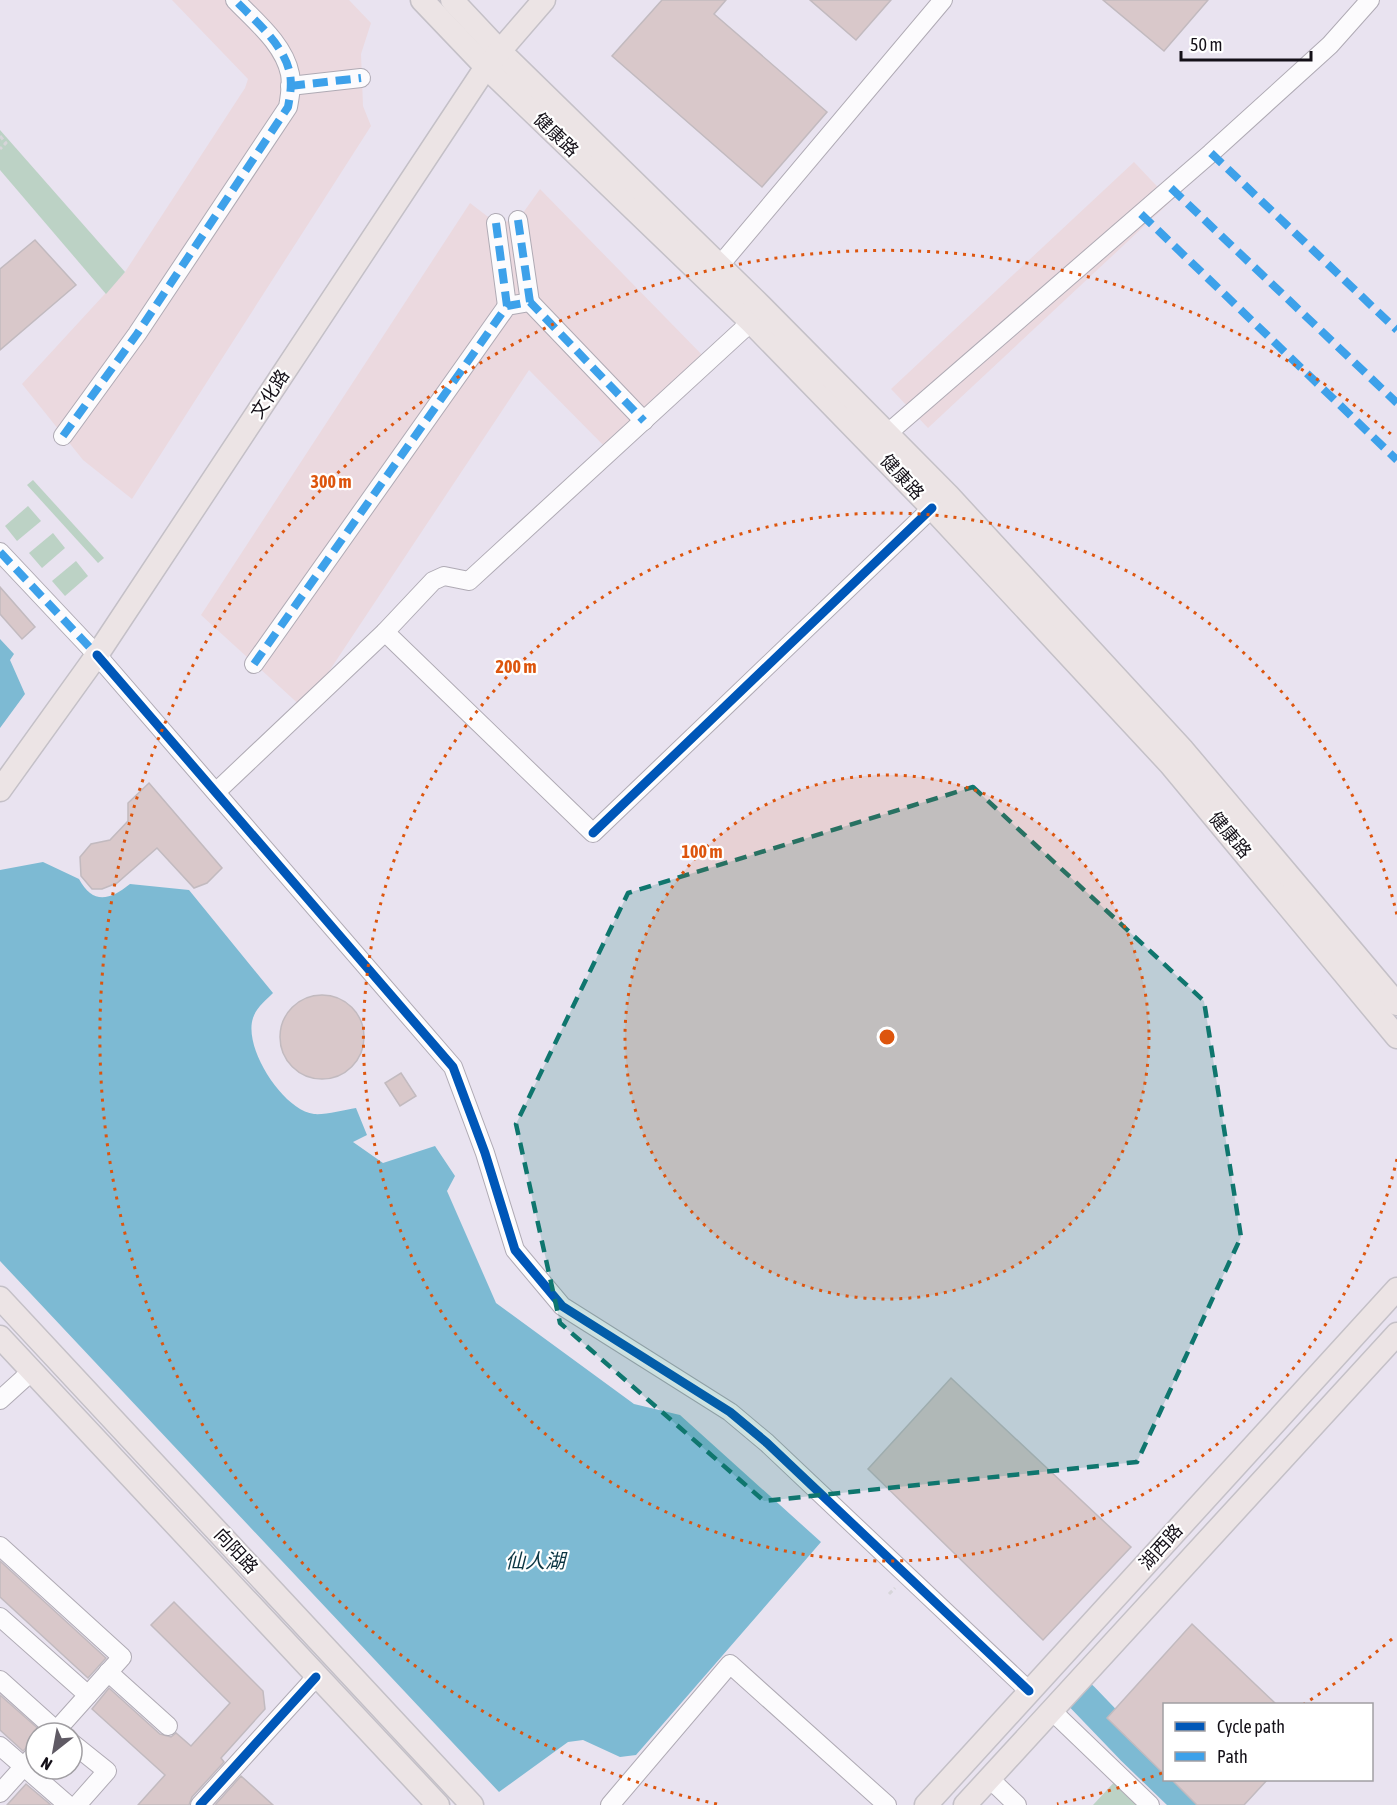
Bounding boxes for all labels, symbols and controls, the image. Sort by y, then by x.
scale bar [1181,24,1312,62]
text: 50 m [1190,34,1222,55]
street label: 健康路 [530,108,583,161]
street label: 文化路 [246,365,293,422]
street label: 健康路 [876,450,928,504]
text: 300 m [311,471,351,492]
text: 200 m [496,656,536,677]
street label: 健康路 [1205,807,1256,862]
text: 100 m [682,841,722,862]
centre of rings [877,1027,897,1047]
street label: 湖西路 [1135,1520,1186,1574]
street label: 向阳路 [210,1524,262,1578]
water label: 仙人湖 [505,1549,568,1572]
legend [1163,1703,1373,1781]
text: Cycle path [1217,1716,1285,1737]
north arrow [24,1721,84,1781]
text: Path [1217,1746,1248,1767]
text: N [38,1754,55,1774]

